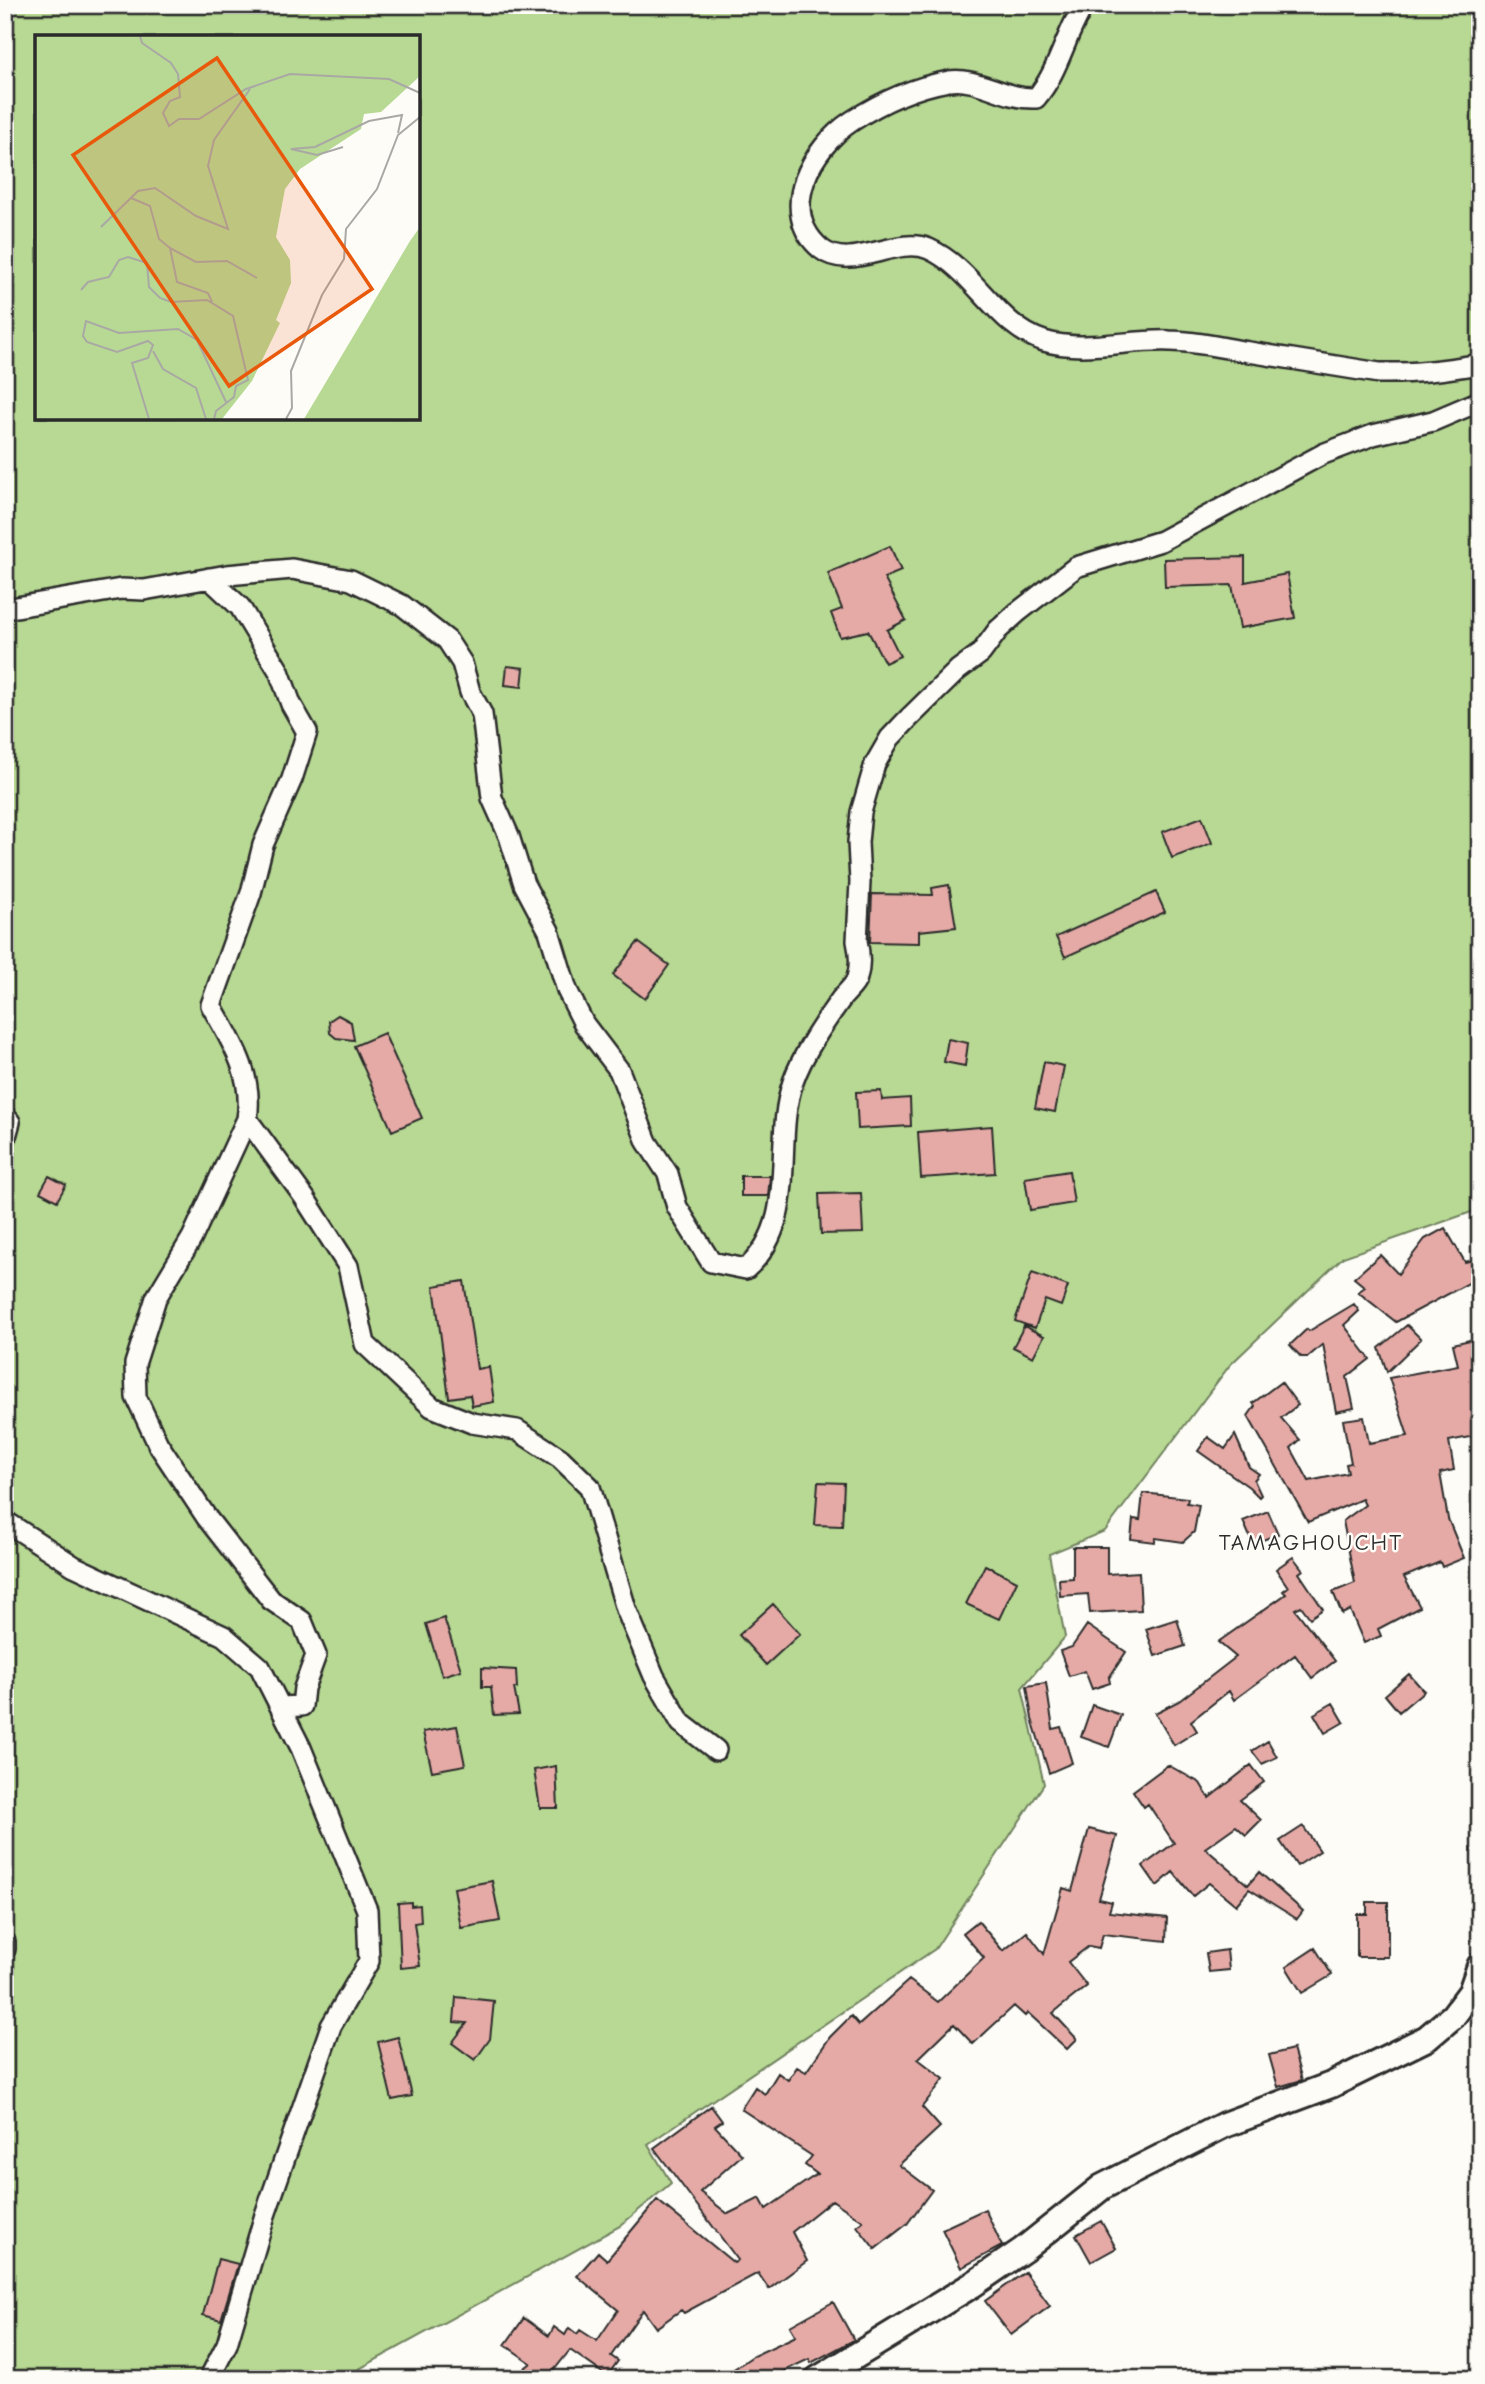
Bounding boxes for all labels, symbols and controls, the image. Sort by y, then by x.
inset map [35,35,420,420]
district label: TAMAGHOUCHT [1219,1529,1403,1556]

